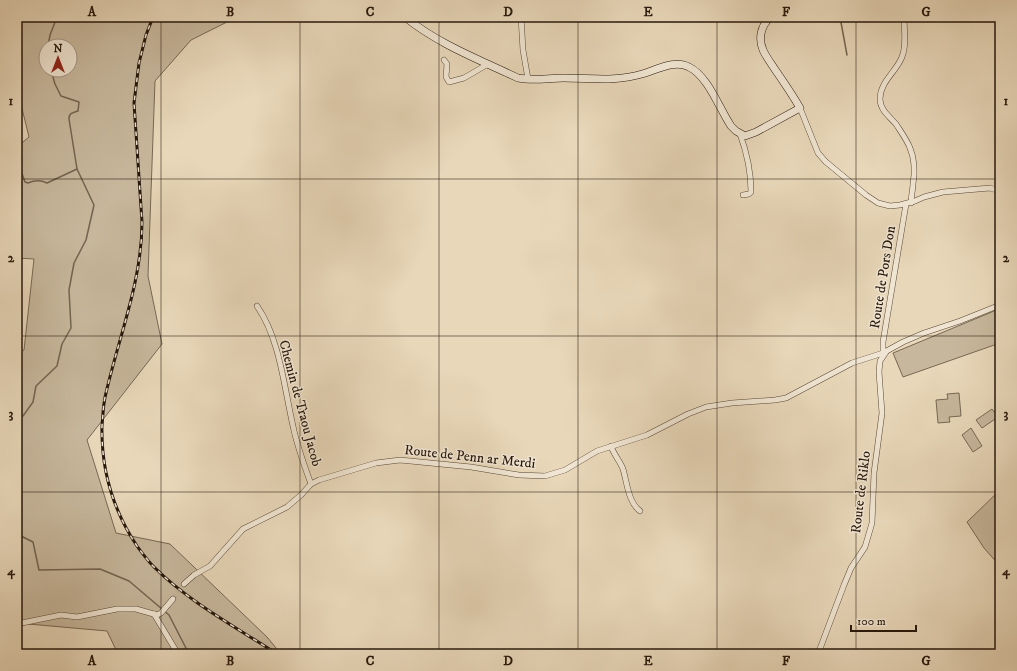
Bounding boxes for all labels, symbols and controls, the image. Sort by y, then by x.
text: A [87,4,97,20]
text: B [226,4,234,20]
text: C [366,4,375,20]
text: D [503,4,513,20]
text: E [643,4,653,20]
text: F [782,4,791,20]
text: G [921,4,931,20]
north arrow [38,38,78,78]
text: N [53,42,63,56]
text: 1 [9,93,14,109]
text: 1 [1004,93,1009,109]
street label: Route de Pors Don [866,224,900,330]
text: 2 [8,250,15,266]
text: 2 [1003,250,1010,266]
street label: Chemin de Traou Jacob [274,338,326,469]
text: 3 [9,406,14,422]
text: 3 [1004,406,1009,422]
street label: Route de Penn ar Merdi [404,441,537,473]
street label: Route de Riklo [847,450,875,534]
text: 4 [6,563,15,580]
text: 4 [1001,563,1010,580]
scale bar [851,607,916,633]
text: 100 m [857,614,886,629]
text: A [87,653,97,669]
text: B [226,653,234,669]
text: C [366,653,375,669]
text: D [503,653,513,669]
text: E [643,653,653,669]
text: F [782,653,791,669]
text: G [921,653,931,669]

